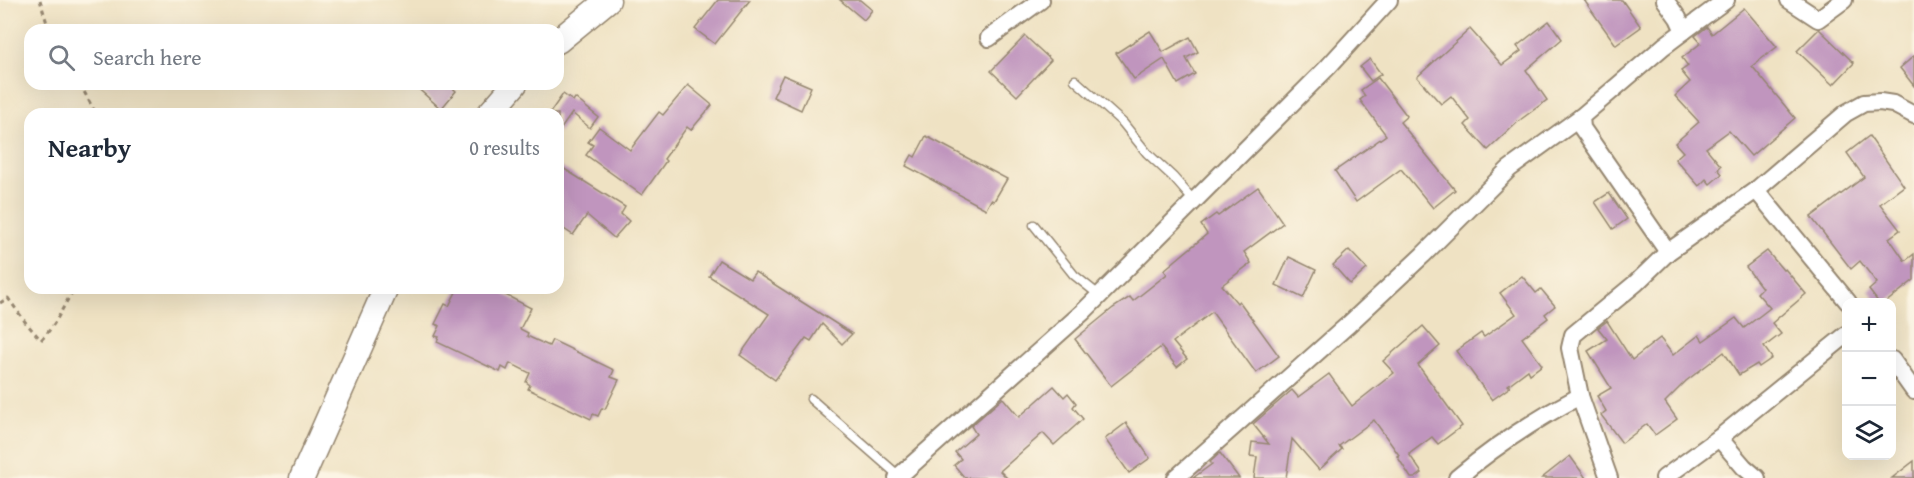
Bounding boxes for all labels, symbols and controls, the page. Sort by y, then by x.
search box [24,24,564,90]
icon: search [45,41,78,74]
text: Search here [93,41,202,73]
text: Nearby [48,128,131,167]
text: 0 results [469,133,540,162]
map controls [1842,298,1896,460]
button: + [1842,298,1896,352]
button: − [1842,352,1896,406]
button: layers [1842,406,1896,460]

